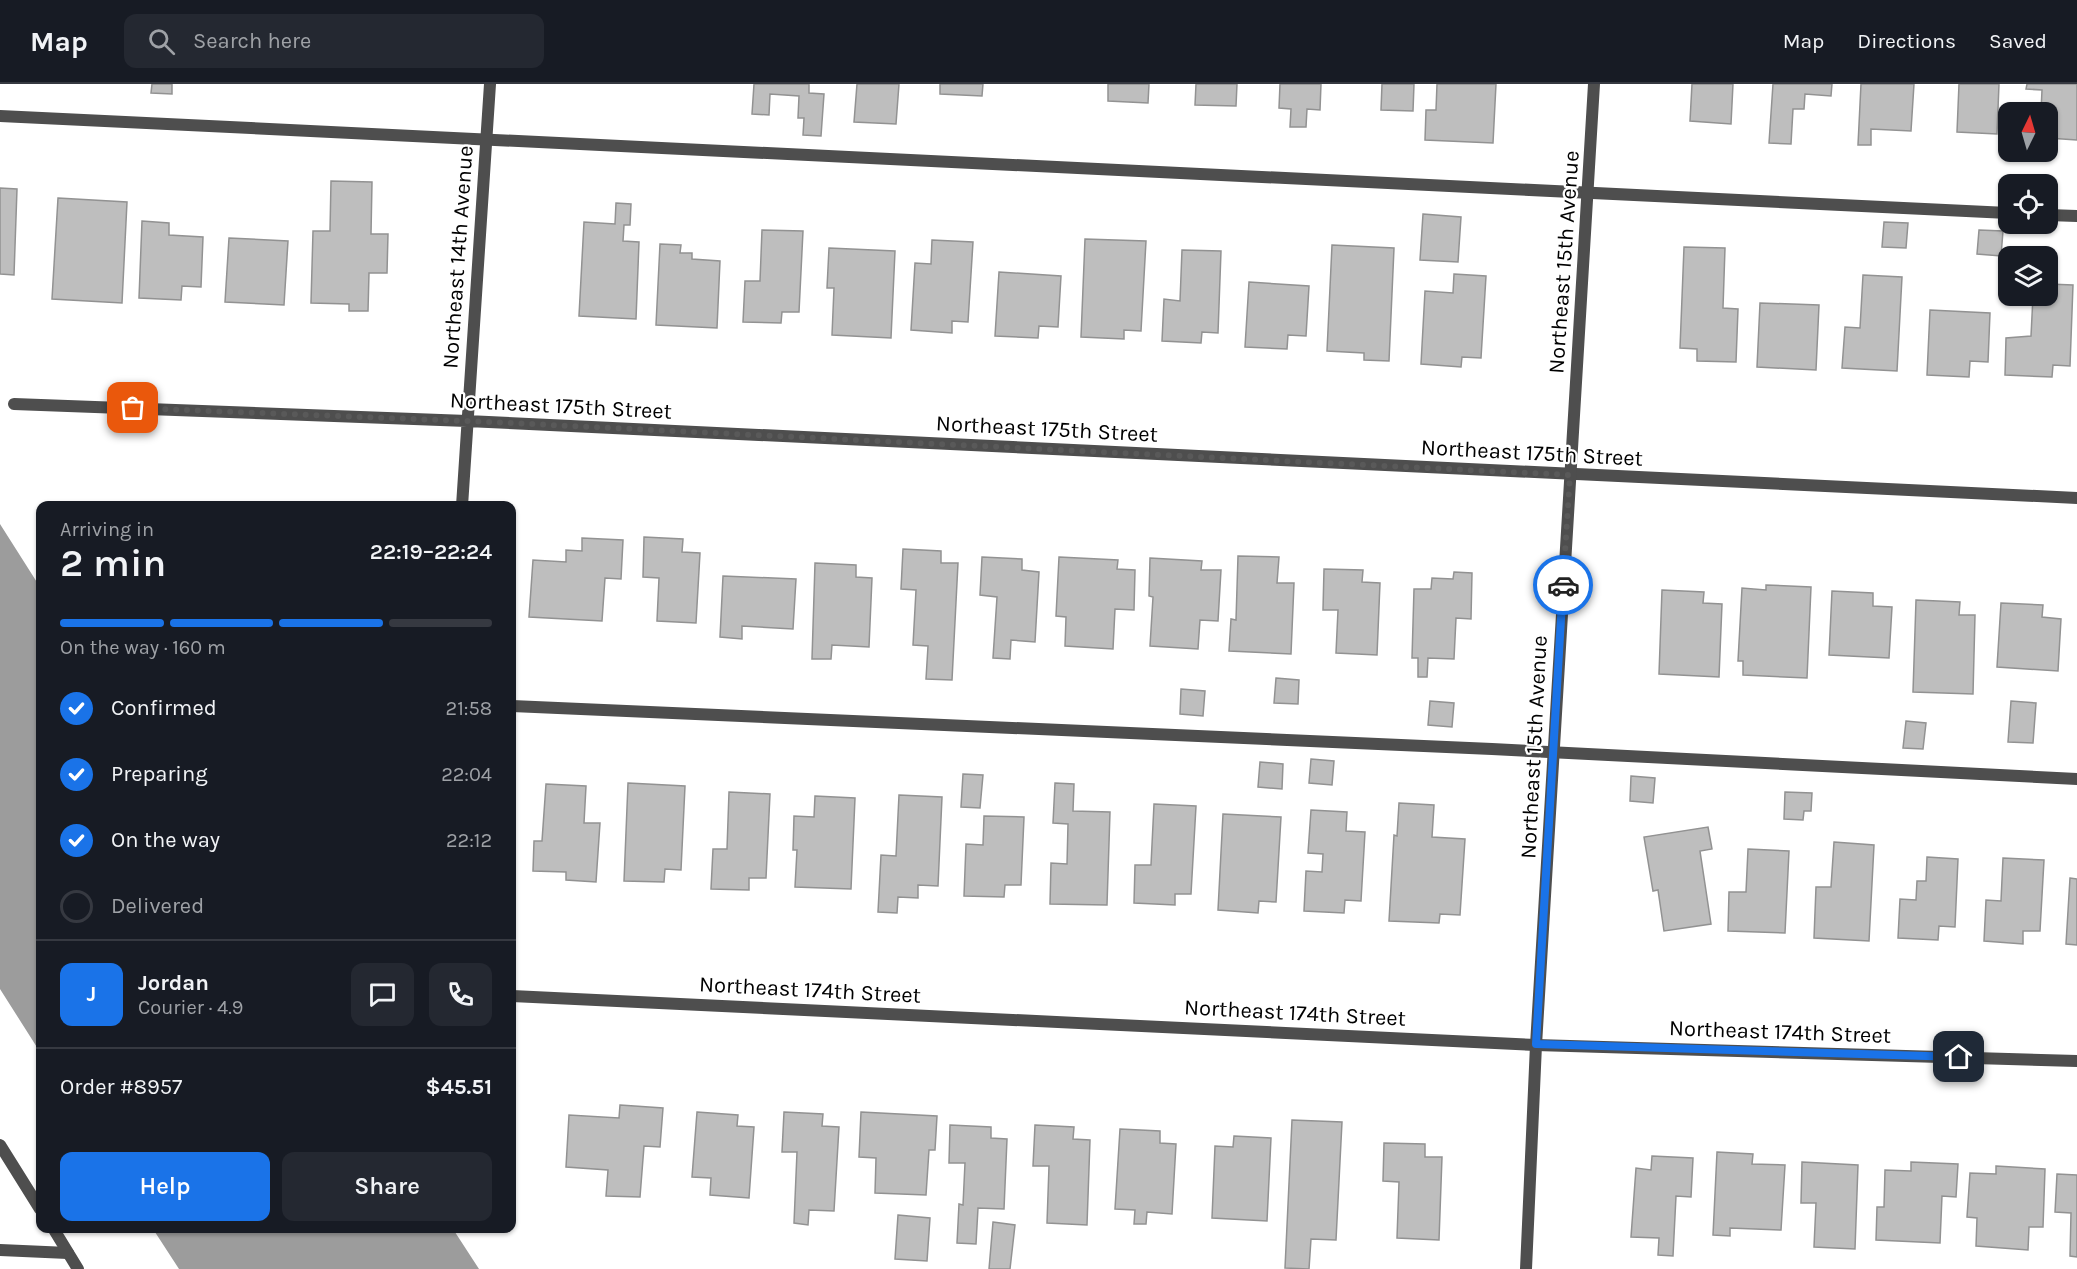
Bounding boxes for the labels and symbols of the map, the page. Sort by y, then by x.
north arrow [1998,102,2058,162]
street label: Northeast 14th Avenue [437,145,479,370]
street label: Northeast 15th Avenue [1543,149,1585,375]
pin [107,382,158,433]
street label: Northeast 175th Street [449,387,673,425]
street label: Northeast 175th Street [935,410,1159,448]
street label: Northeast 175th Street [1420,434,1644,472]
courier [1533,555,1593,615]
street label: Northeast 15th Avenue [1515,635,1553,860]
street label: Northeast 174th Street [698,971,922,1009]
street label: Northeast 174th Street [1183,994,1407,1032]
street label: Northeast 174th Street [1669,1015,1891,1049]
pin [1933,1031,1984,1082]

